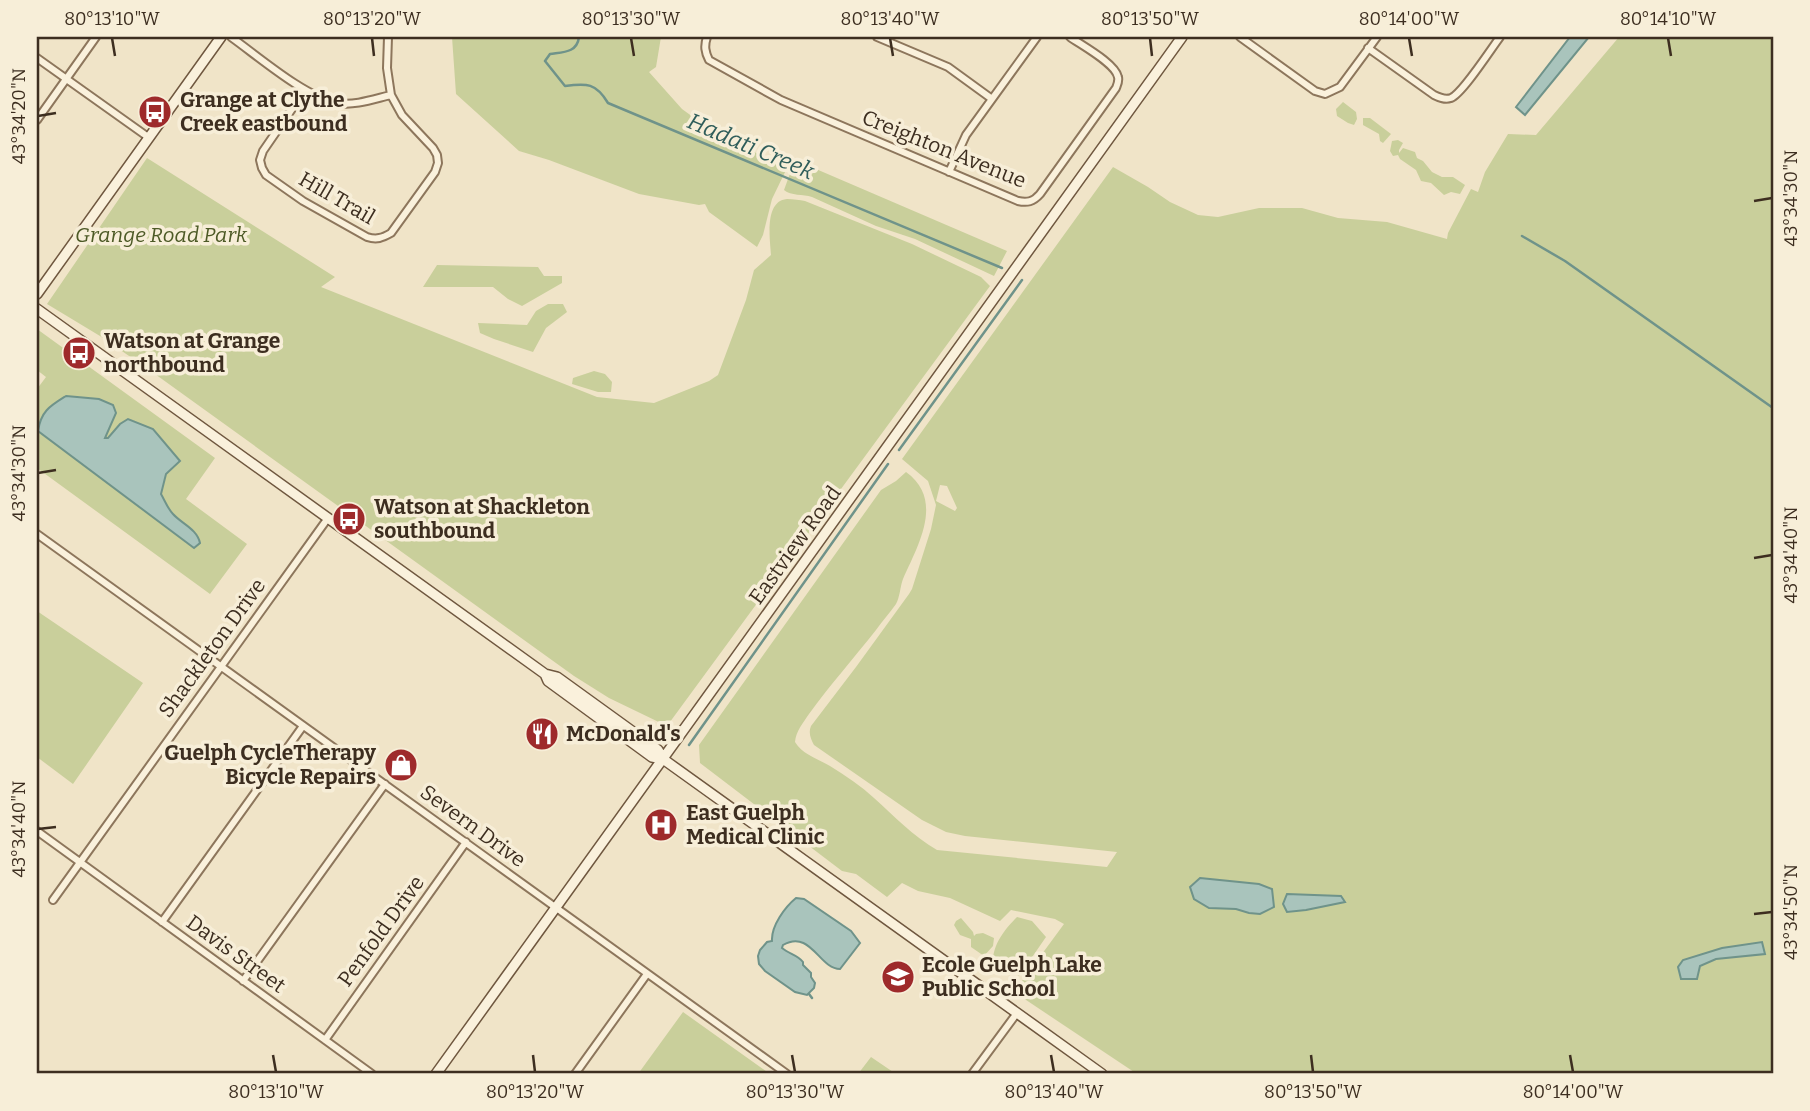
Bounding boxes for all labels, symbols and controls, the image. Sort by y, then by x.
text: 80°13'10"W [64,8,160,30]
text: 80°13'20"W [323,8,422,30]
text: 80°13'30"W [582,8,681,30]
text: 80°13'40"W [841,8,940,30]
text: 80°13'50"W [1101,8,1199,30]
text: 80°14'00"W [1359,8,1460,30]
text: 80°14'10"W [1620,8,1717,30]
text: 43°34'20"N [8,68,30,164]
place label: Grange at Clythe Creek eastbound [180,87,348,137]
bus stop icon: Grange at Clythe Creek eastbound [136,93,174,131]
street label: Creighton Avenue [858,104,1030,194]
water label: Hadati Creek [683,107,819,185]
text: 43°34'30"N [1780,150,1802,246]
street label: Hill Trail [294,166,380,230]
park label: Grange Road Park [75,222,248,248]
place label: Watson at Grange northbound [104,328,280,378]
bus stop icon: Watson at Grange northbound [60,334,98,372]
text: 43°34'30"N [8,425,30,521]
street label: Eastview Road [743,481,847,609]
place label: Watson at Shackleton southbound [374,494,590,544]
bus stop icon: Watson at Shackleton southbound [330,500,368,538]
text: 43°34'40"N [1780,507,1802,604]
street label: Shackleton Drive [153,574,271,722]
restaurant icon: McDonald's [523,715,561,753]
place label: McDonald's [566,721,681,747]
place label: Guelph CycleTherapy Bicycle Repairs [164,740,376,790]
shop icon: Guelph CycleTherapy Bicycle Repairs [382,746,420,784]
street label: Severn Drive [415,779,531,873]
text: 43°34'40"N [8,781,30,878]
place label: East Guelph Medical Clinic [686,800,825,850]
hospital icon: East Guelph Medical Clinic [642,806,680,844]
text: 43°34'50"N [1780,864,1802,960]
street label: Penfold Drive [332,871,430,991]
street label: Davis Street [181,909,291,999]
place label: Ecole Guelph Lake Public School [922,952,1102,1002]
school or university icon: Ecole Guelph Lake Public School [879,958,917,996]
text: 80°13'10"W [228,1081,324,1103]
text: 80°13'20"W [486,1081,585,1103]
text: 80°13'30"W [746,1081,845,1103]
text: 80°13'40"W [1005,1081,1104,1103]
text: 80°13'50"W [1264,1081,1362,1103]
text: 80°14'00"W [1523,1081,1624,1103]

